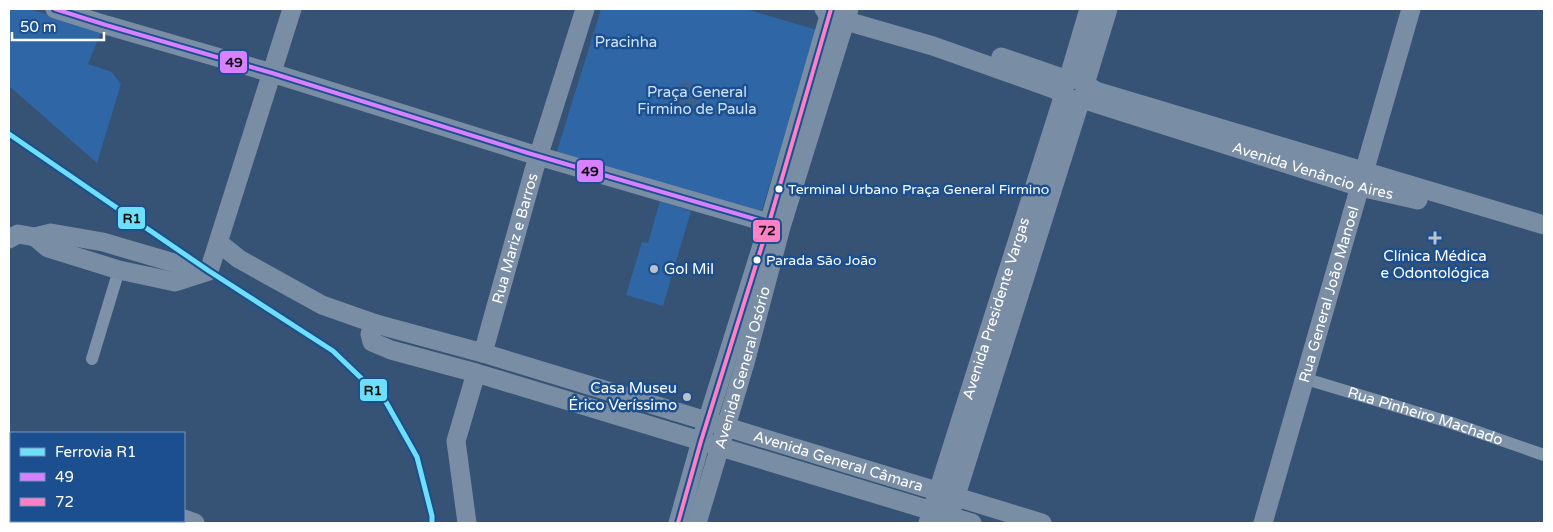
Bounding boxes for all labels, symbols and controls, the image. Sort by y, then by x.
scale bar [12,10,105,42]
text: 50 m [20,18,57,36]
park label: Pracinha [595,33,657,51]
line badge: 49 [219,50,248,74]
text: 49 [225,54,243,71]
park label: Praça General Firmino de Paula [637,83,757,118]
street label: Avenida Venâncio Aires [1230,138,1395,203]
line badge: 49 [576,159,604,183]
text: 49 [581,163,599,180]
street label: Rua Mariz e Barros [488,171,542,306]
place label: Terminal Urbano Praça General Firmino [788,181,1049,198]
marker: Terminal Urbano Praça General Firmino [774,184,784,194]
street label: Rua General João Manoel [1295,204,1363,384]
line badge: R1 [117,206,146,230]
text: R1 [123,210,141,227]
street label: Avenida Presidente Vargas [959,215,1033,402]
line badge: 72 [752,219,781,243]
text: 72 [758,222,776,239]
marker: Clínica Médica e Odontológica [1428,231,1442,245]
place label: Clínica Médica e Odontológica [1380,247,1490,282]
place label: Parada São João [766,252,877,269]
marker: Parada São João [752,255,762,265]
place label: Gol Mil [664,260,714,278]
marker: Gol Mil [648,263,660,275]
street label: Avenida General Osório [711,284,774,451]
line badge: R1 [359,378,388,402]
place label: Casa Museu Érico Veríssimo [569,379,677,414]
text: R1 [364,382,382,399]
street label: Rua Pinheiro Machado [1345,383,1506,449]
marker: Casa Museu Érico Veríssimo [681,391,693,403]
street label: Avenida General Câmara [751,427,925,495]
legend [10,432,185,522]
text: Ferrovia R1 [55,443,136,461]
text: 49 [55,468,74,486]
text: 72 [55,493,74,511]

